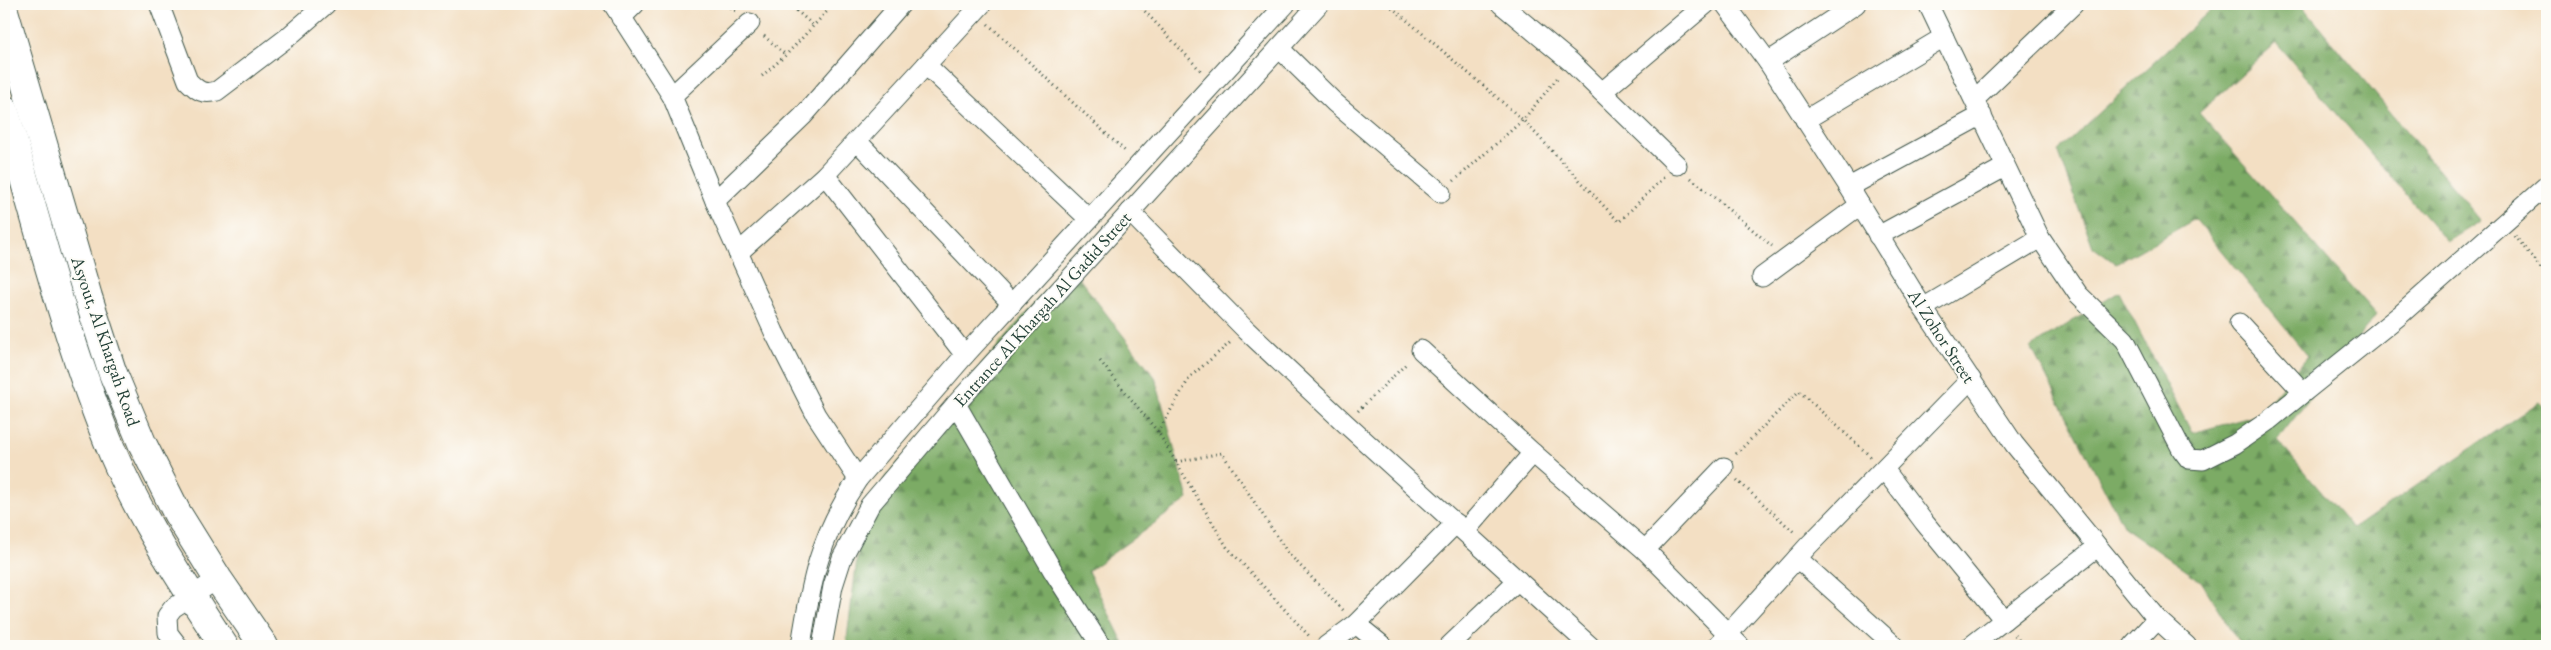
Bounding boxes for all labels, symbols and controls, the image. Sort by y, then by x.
street label: Entrance Al Khargah Al Gadid Street [948,206,1136,411]
street label: Asyout, Al Khargah Road [66,252,146,430]
street label: Al Zohor Street [1903,284,1981,388]

